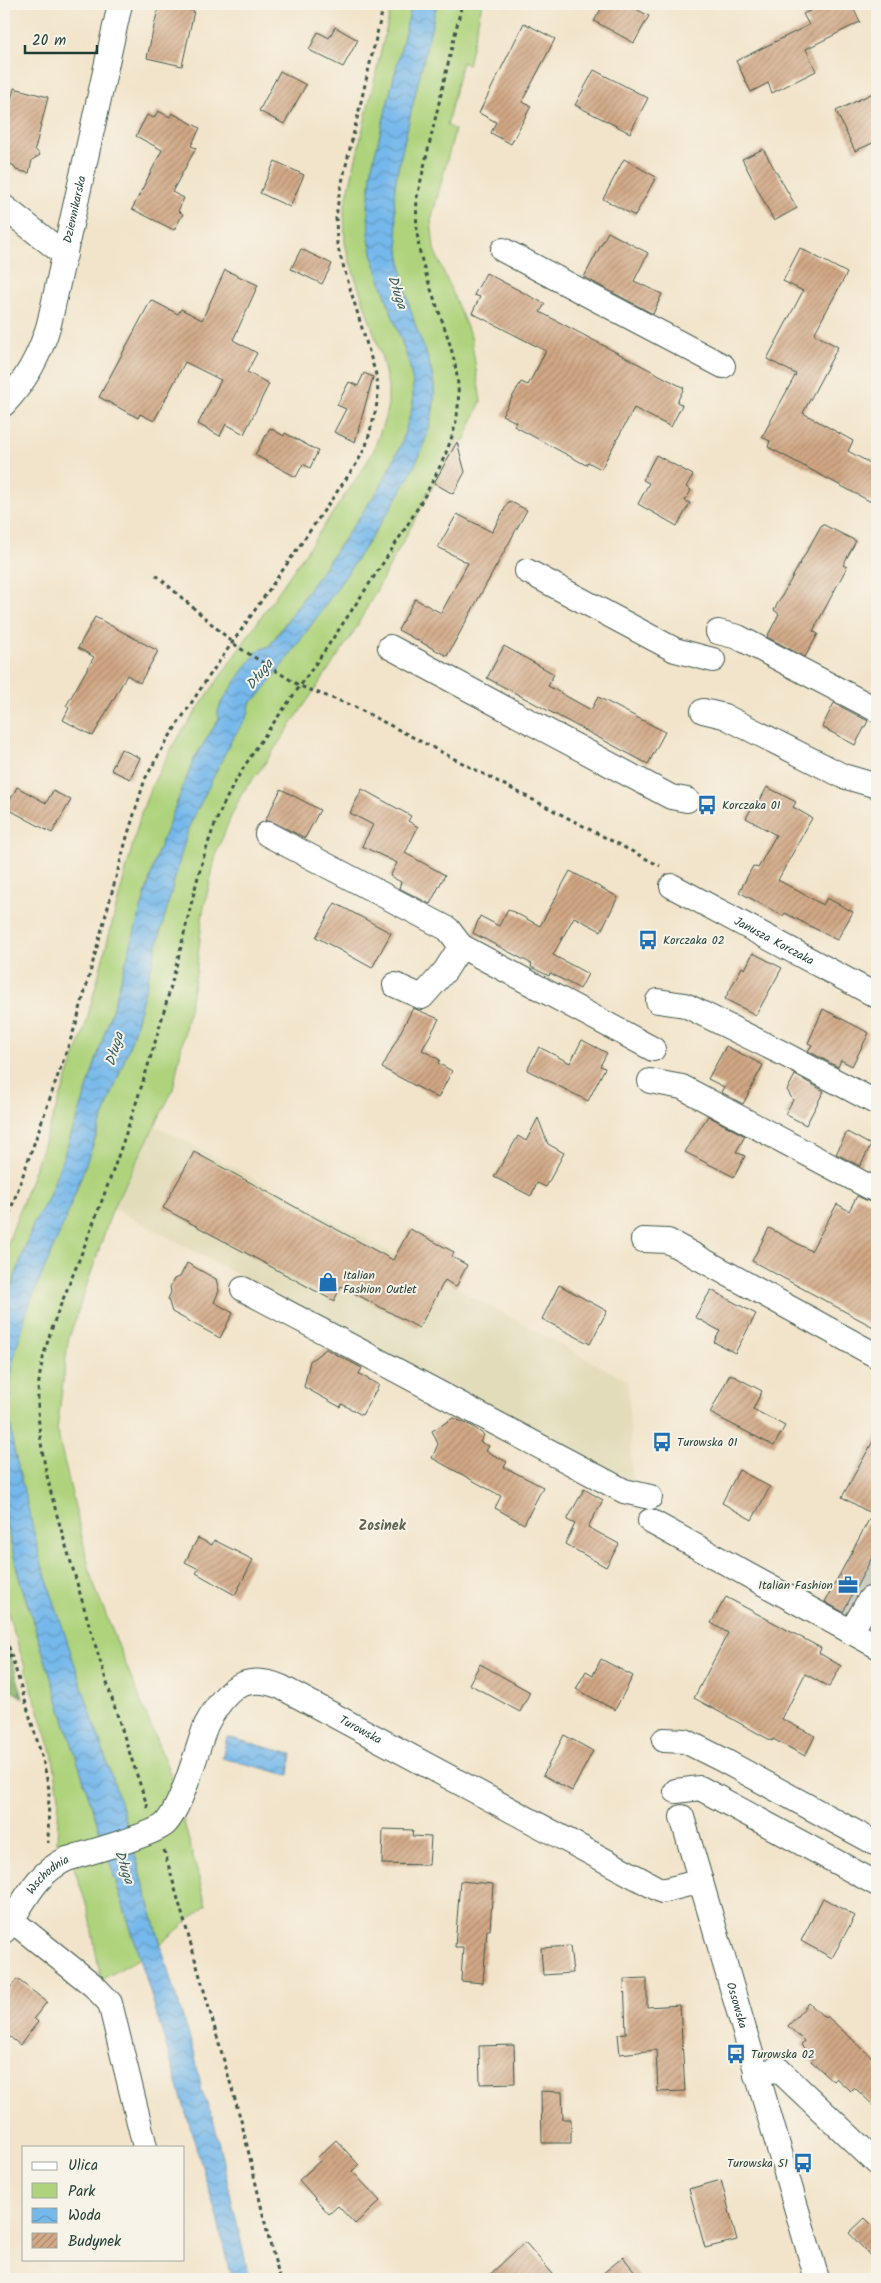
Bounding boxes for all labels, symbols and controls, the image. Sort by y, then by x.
scale bar [25,22,98,54]
text: 20 m [32,29,66,53]
street label: Dziennikarska [58,174,92,245]
water label: Długa [381,273,413,313]
water label: Długa [241,653,280,695]
bus stop icon: Korczaka 01 [696,794,718,816]
place label: Korczaka 01 [722,796,781,815]
street label: Janusza Korczaka [731,912,818,971]
bus stop icon: Korczaka 02 [637,929,659,951]
place label: Korczaka 02 [663,931,725,950]
water label: Długa [100,1029,131,1069]
place label: Italian Fashion Outlet [343,1266,417,1299]
shop icon: Italian Fashion Outlet [317,1271,339,1293]
bus stop icon: Turowska 01 [651,1431,673,1453]
place label: Turowska 01 [677,1433,738,1452]
district label: Zosinek [358,1515,407,1537]
office icon: Italian Fashion [837,1574,859,1596]
place label: Italian Fashion [758,1576,833,1595]
street label: Turowska [336,1711,386,1750]
water label: Długa [108,1848,140,1888]
street label: Wschodnia [22,1850,73,1899]
street label: Ossowska [721,1980,752,2031]
bus stop icon: Turowska 02 [725,2043,747,2065]
place label: Turowska 02 [751,2045,815,2064]
legend [22,2146,185,2260]
bus stop icon: Turowska 51 [792,2152,814,2174]
text: Ulica [68,2154,98,2178]
place label: Turowska 51 [727,2154,788,2173]
text: Park [68,2180,96,2204]
text: Woda [68,2204,101,2228]
text: Budynek [68,2230,122,2254]

